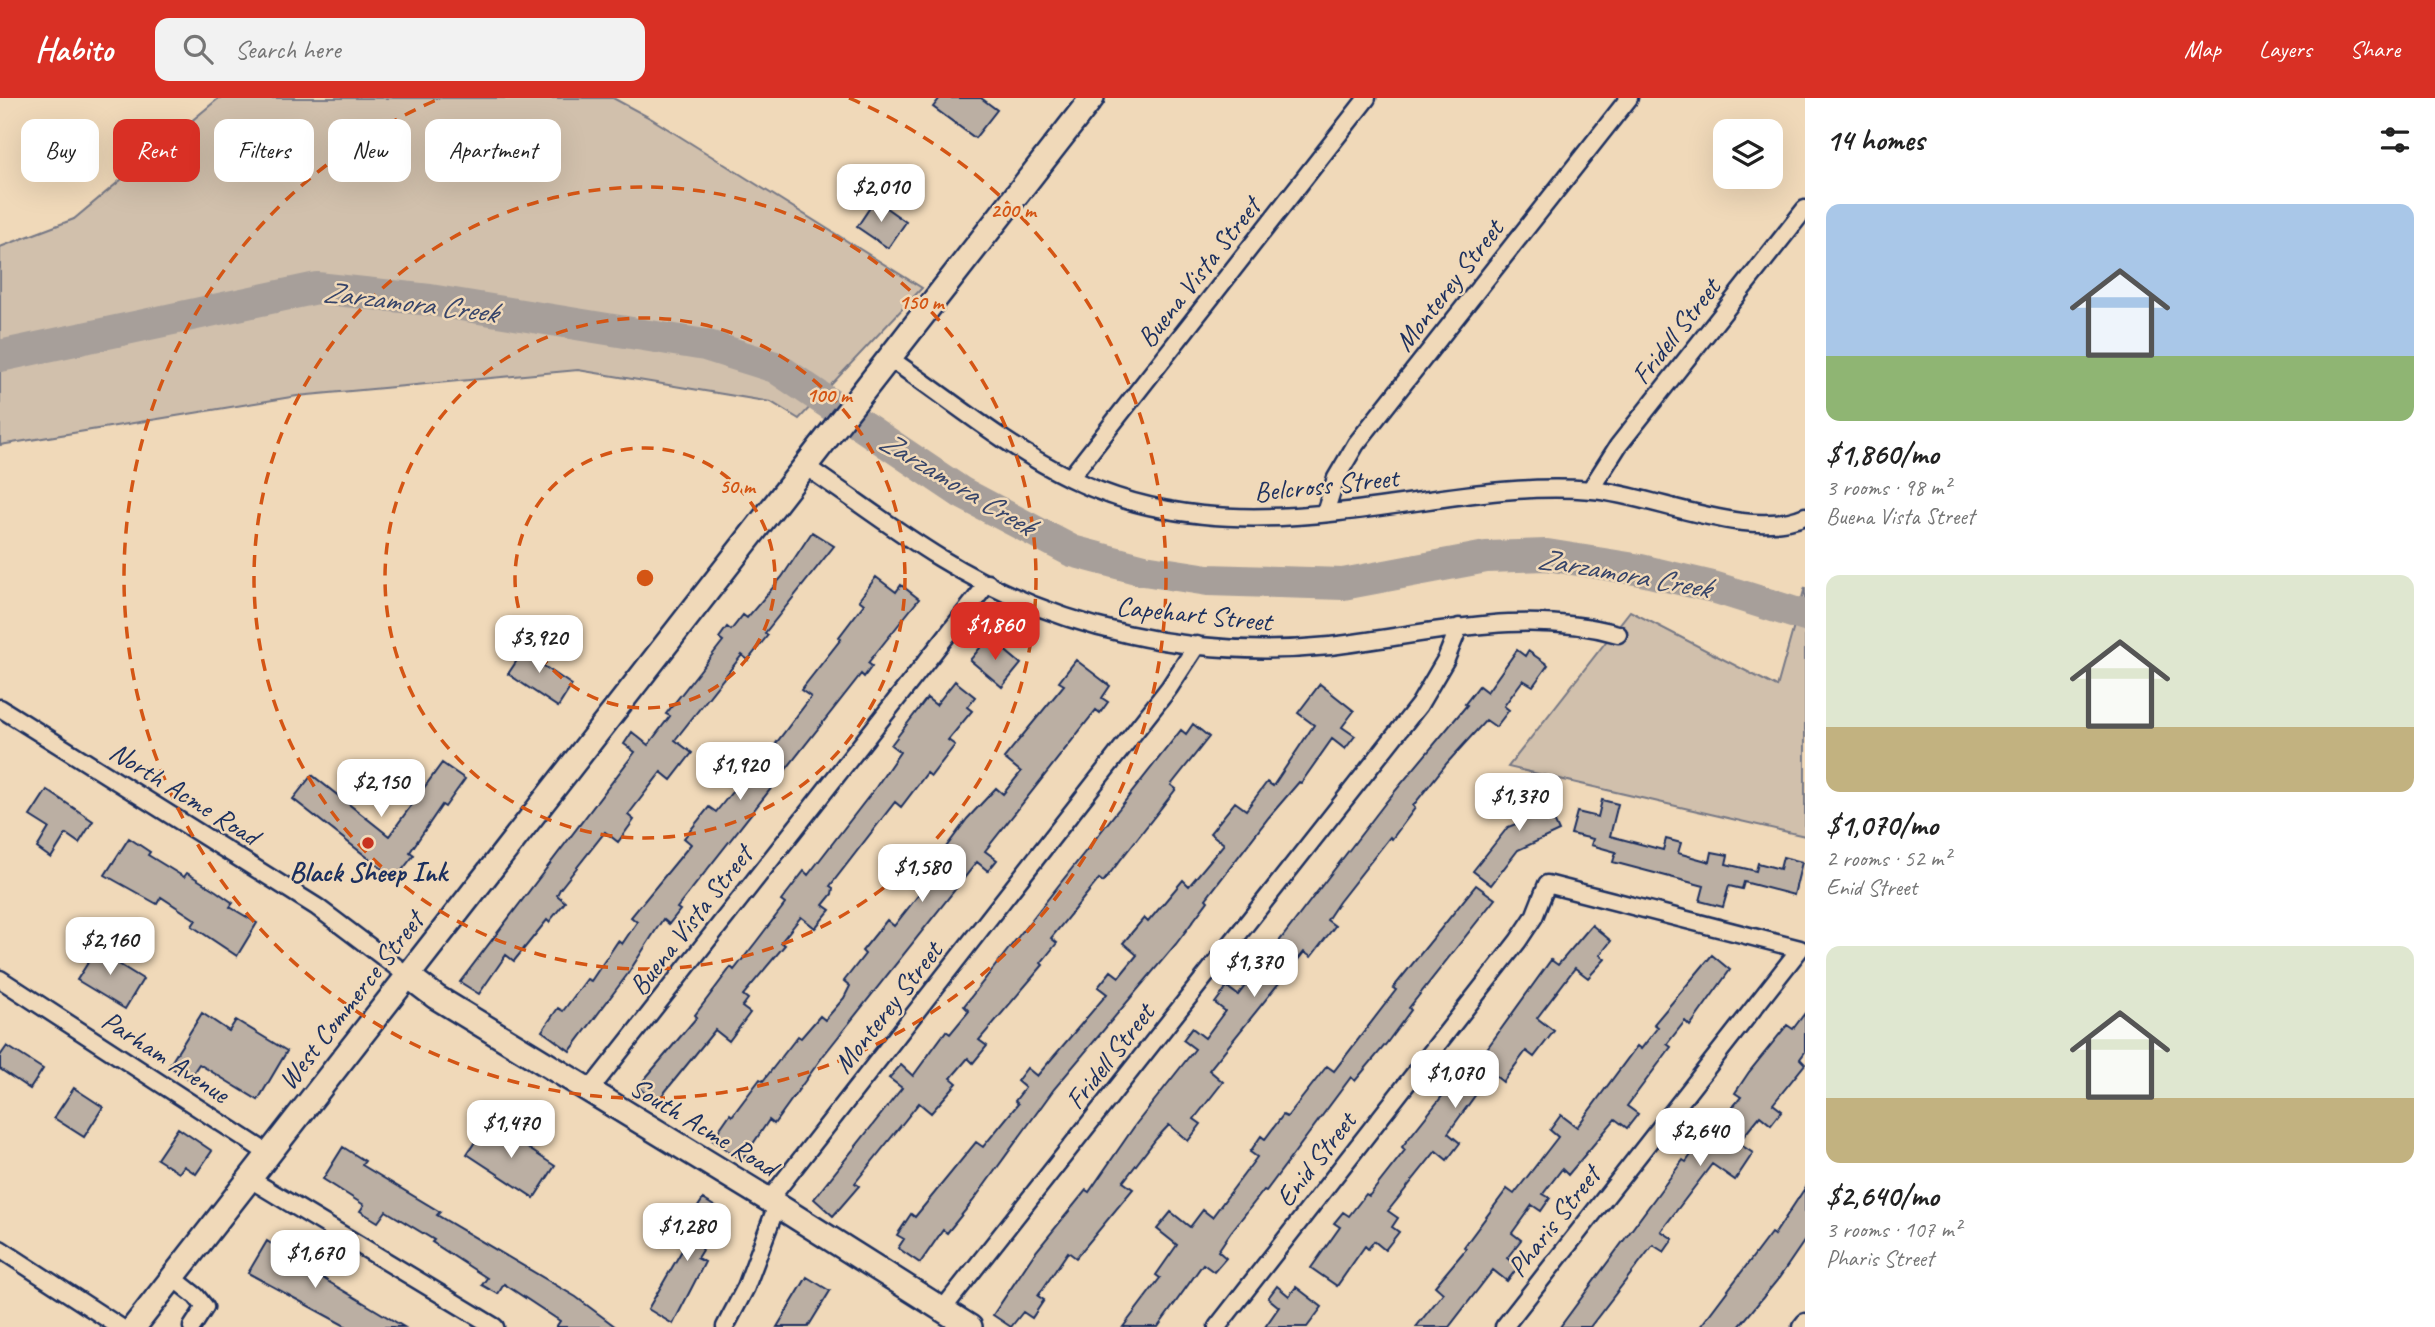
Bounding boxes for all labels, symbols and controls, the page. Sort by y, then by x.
search box [155,18,645,81]
text: Habito [35,28,113,70]
icon: search [179,30,217,68]
text: Search here [235,33,341,66]
text: Map [2184,34,2221,64]
text: Layers [2259,34,2312,64]
text: Share [2350,34,2400,64]
chip: Buy [21,119,99,182]
chip: Rent [113,119,200,182]
chip: Filters [214,119,314,182]
chip: New [328,119,411,182]
chip: Apartment [425,119,561,182]
map controls [1713,119,1783,189]
button: layers [1713,119,1783,189]
text: 14 homes [1826,121,1924,159]
icon: filters [2376,121,2414,159]
pin: $2,010 [824,164,938,224]
text: $2,010 [853,172,909,201]
street label: Buena Vista Street [1129,187,1270,354]
text: 200 m [990,197,1038,223]
street label: Monterey Street [1386,211,1512,358]
icon: home [2057,250,2183,376]
street label: Fridell Street [1623,269,1729,391]
water label: Zarzamora Creek [321,273,505,332]
text: 150 m [898,289,946,315]
text: 100 m [806,382,854,408]
water label: Zarzamora Creek [873,422,1047,547]
text: $1,860/mo [1826,435,1939,473]
street label: Belcross Street [1252,459,1403,509]
text: 50 m [719,473,757,499]
text: 3 rooms · 98 m² [1826,473,1950,502]
text: Buena Vista Street [1826,502,1974,531]
water label: Zarzamora Creek [1535,539,1719,608]
centre of rings [633,566,657,590]
street label: Capehart Street [1115,588,1276,639]
pin: $1,860 [938,602,1052,662]
text: $1,860 [967,610,1023,639]
pin: $3,920 [482,616,596,675]
icon: home [2057,621,2183,747]
text: $3,920 [511,623,567,652]
street label: North Acme Road [104,734,269,855]
pin: $1,920 [683,742,797,802]
text: $1,920 [712,750,768,779]
pin: $2,150 [324,760,438,819]
text: $2,150 [353,767,409,796]
pin: $1,370 [1462,774,1576,833]
text: $1,370 [1491,781,1547,810]
text: $1,070/mo [1826,806,1938,844]
marker: Black Sheep Ink [360,835,376,851]
street label: Buena Vista Street [621,835,762,1002]
pin: $1,580 [865,844,979,904]
text: 2 rooms · 52 m² [1826,844,1950,873]
text: $1,580 [894,852,950,881]
place label: Black Sheep Ink [289,854,449,889]
text: Enid Street [1826,873,1917,902]
street label: West Commerce Street [270,901,433,1096]
pin: $2,160 [53,918,167,977]
text: $2,160 [82,925,138,954]
street label: Monterey Street [825,933,951,1080]
pin: $1,370 [1197,940,1311,999]
text: $1,370 [1226,947,1282,976]
icon: home [2057,992,2183,1118]
street label: Fridell Street [1057,994,1163,1116]
street label: Parham Avenue [95,1002,238,1112]
pin: $1,070 [1398,1051,1512,1110]
text: $1,070 [1427,1058,1483,1087]
street label: South Acme Road [624,1069,787,1186]
pin: $1,470 [454,1100,568,1160]
street label: Enid Street [1267,1103,1365,1214]
text: $1,470 [483,1108,539,1137]
pin: $2,640 [1643,1108,1757,1168]
text: $2,640 [1672,1116,1728,1145]
street label: Pharis Street [1499,1156,1610,1284]
text: $2,640/mo [1826,1177,1939,1215]
pin: $1,280 [630,1204,744,1263]
text: $1,280 [659,1211,715,1240]
text: 3 rooms · 107 m² [1826,1215,1961,1244]
pin: $1,670 [258,1230,372,1290]
text: $1,670 [287,1238,343,1267]
text: Pharis Street [1826,1244,1934,1273]

